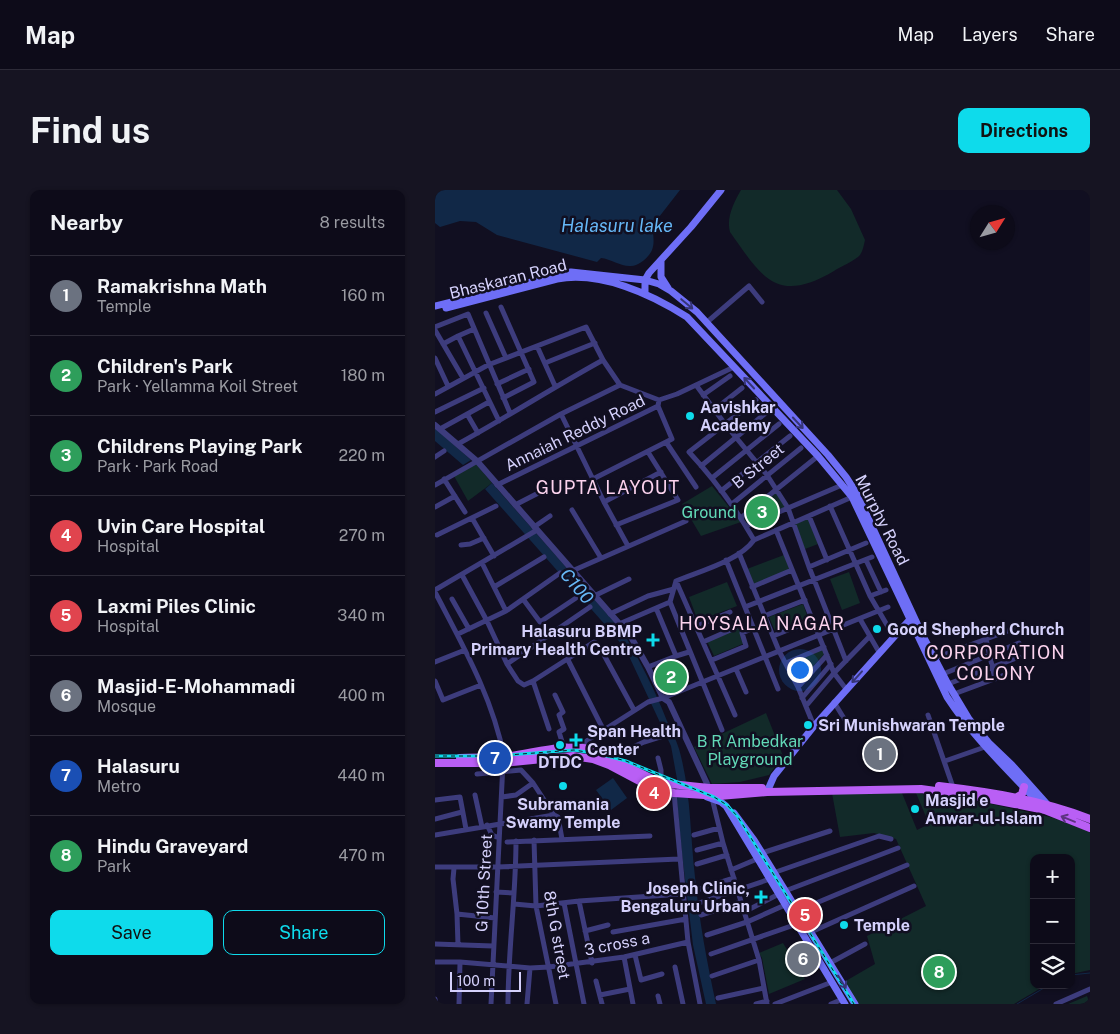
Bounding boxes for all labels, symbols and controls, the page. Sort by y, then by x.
text: Map [25,21,75,49]
text: Map [898,24,934,45]
text: Layers [962,24,1018,45]
text: Share [1046,24,1095,45]
button: Directions [958,108,1090,153]
text: Find us [30,110,150,151]
north arrow [970,205,1015,250]
text: Nearby [50,210,123,235]
text: 8 results [320,213,385,232]
water label: Halasuru lake [561,215,673,236]
street label: Bhaskaran Road [447,255,569,303]
text: Ramakrishna Math [97,275,267,297]
text: 1 [63,286,69,305]
text: 160 m [341,286,385,305]
text: Temple [97,297,151,316]
one-way arrow [680,299,693,310]
text: Children's Park [97,355,233,377]
text: 2 [61,366,71,385]
text: 180 m [341,366,385,385]
one-way arrow [743,376,755,389]
text: Park · Yellamma Koil Street [97,377,298,396]
street label: Annaiah Reddy Road [502,391,648,475]
place label: Aavishkar Academy [700,398,776,435]
marker: Aavishkar Academy [684,410,696,422]
one-way arrow [792,417,804,429]
text: Childrens Playing Park [97,435,302,457]
street label: B Street [728,439,788,493]
text: 3 [61,446,71,465]
text: 220 m [338,446,385,465]
text: Park · Park Road [97,457,218,476]
street label: Murphy Road [851,472,913,568]
district label: GUPTA LAYOUT [536,477,680,498]
pin: 3 [746,493,778,531]
park label: Ground [681,503,737,522]
text: Uvin Care Hospital [97,515,265,537]
text: 4 [61,526,71,545]
text: 270 m [339,526,385,545]
text: Hospital [97,537,160,556]
water label: C100 [556,564,598,608]
text: Laxmi Piles Clinic [97,595,256,617]
text: 5 [61,606,71,625]
text: 340 m [337,606,385,625]
district label: HOYSALA NAGAR [679,613,845,634]
text: Hospital [97,617,160,636]
place label: Good Shepherd Church [887,620,1064,639]
place label: Halasuru BBMP Primary Health Centre [471,622,642,659]
marker: Good Shepherd Church [871,623,883,635]
marker: Halasuru BBMP Primary Health Centre [646,633,660,647]
district label: CORPORATION COLONY [926,642,1066,684]
your location [787,657,813,683]
pin: 2 [655,658,687,696]
one-way arrow [851,670,863,683]
text: Masjid-E-Mohammadi [97,675,295,697]
text: 6 [61,686,71,705]
text: 400 m [338,686,385,705]
text: Mosque [97,697,156,716]
place label: Sri Munishwaran Temple [818,716,1005,735]
marker: Sri Munishwaran Temple [802,719,814,731]
place label: Span Health Center [587,722,681,759]
park label: B R Ambedkar Playground [697,732,803,769]
marker: Span Health Center [569,733,583,747]
pin: 1 [864,735,896,773]
pin: 7 [479,739,511,777]
marker: DTDC [554,739,566,751]
place label: DTDC [538,753,582,772]
text: Halasuru [97,755,180,777]
text: 7 [61,766,71,785]
text: 440 m [337,766,385,785]
pin: 4 [638,774,670,812]
text: Metro [97,777,141,796]
marker: Subramania Swamy Temple [557,780,569,792]
place label: Masjid e Anwar-ul-Islam [925,791,1042,828]
place label: Subramania Swamy Temple [506,795,620,832]
marker: Masjid e Anwar-ul-Islam [909,803,921,815]
one-way arrow [1061,814,1076,823]
street label: G 10th Street [472,834,496,932]
text: Hindu Graveyard [97,835,248,857]
text: 8 [61,846,71,865]
text: 470 m [338,846,385,865]
map controls [1030,854,1075,989]
button: + [1030,854,1075,899]
text: Park [97,857,131,876]
place label: Joseph Clinic, Bengaluru Urban [621,879,750,916]
street label: 8th G street [540,889,574,981]
marker: Joseph Clinic, Bengaluru Urban [754,890,768,904]
pin: 5 [789,896,821,934]
button: − [1030,899,1075,944]
button: Save [50,910,213,955]
button: Share [223,910,385,955]
place label: Temple [854,916,910,935]
marker: Temple [838,919,850,931]
street label: 3 cross a [583,928,651,960]
pin: 6 [787,940,819,978]
button: layers [1030,944,1075,989]
pin: 8 [923,953,955,991]
scale bar [450,969,521,992]
text: 100 m [457,973,495,989]
one-way arrow [837,975,847,989]

